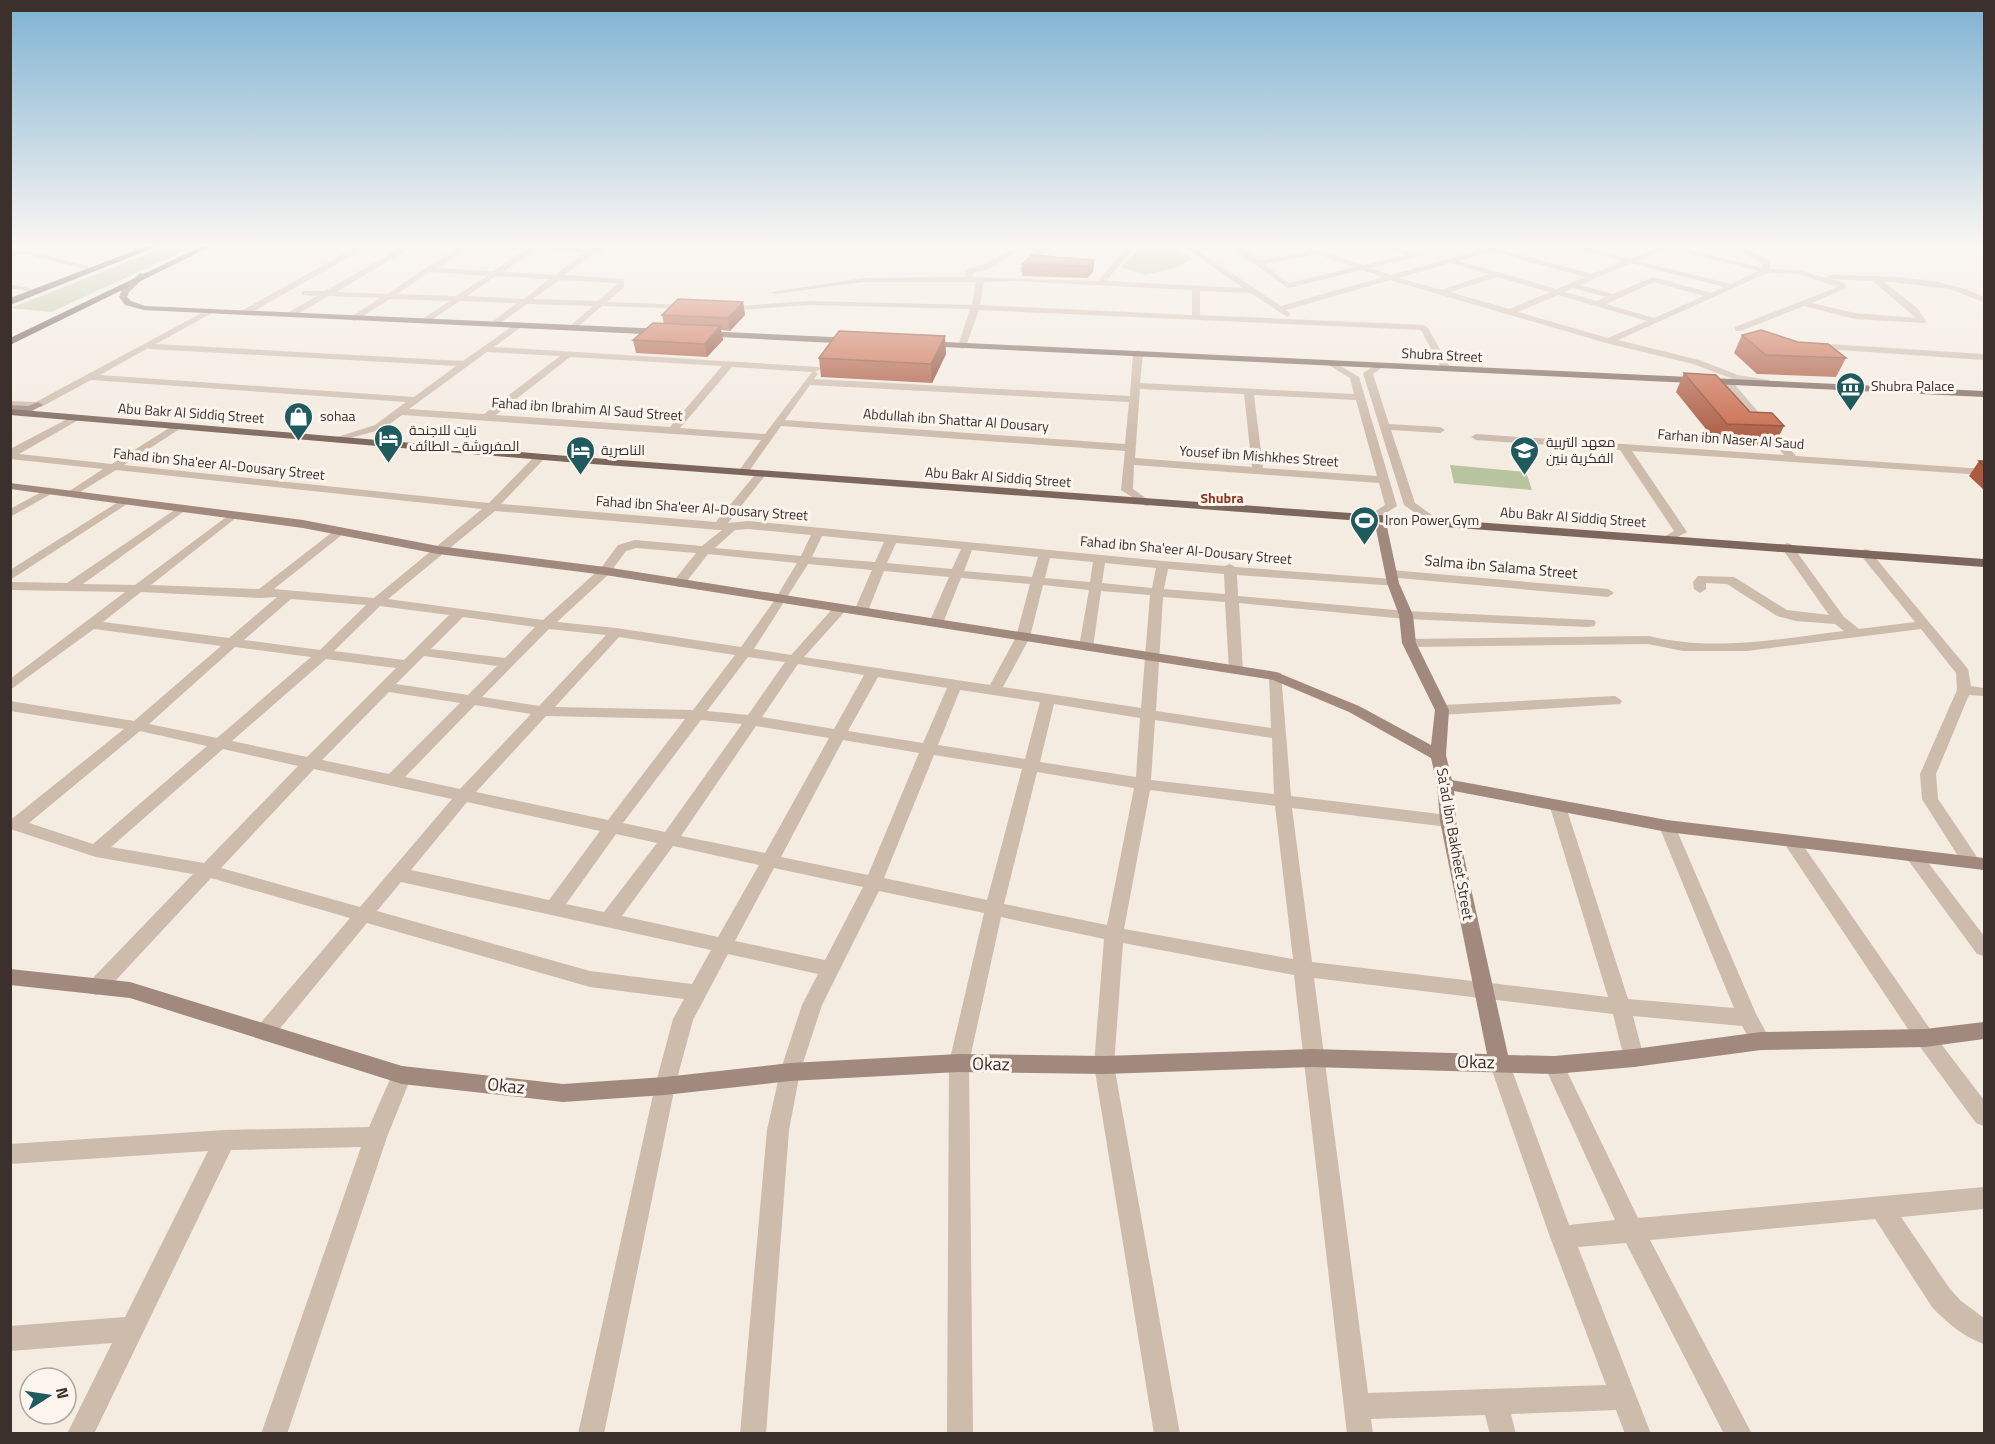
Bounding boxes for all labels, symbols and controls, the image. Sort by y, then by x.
street label: Shubra Street [1401,342,1483,367]
museum icon: Shubra Palace [1834,370,1866,412]
place label: Shubra Palace [1871,375,1954,396]
street label: Fahad ibn Ibrahim Al Saud Street [491,391,683,426]
street label: Abu Bakr Al Siddiq Street [117,397,265,428]
shop icon: sohaa [283,400,315,442]
street label: Abdullah ibn Shattar Al Dousary [862,403,1050,436]
place label: sohaa [320,405,355,426]
place label: نايت للاجنحة المفروشة - الطائف [409,419,520,456]
hotel icon: نايت للاجنحة المفروشة - الطائف [372,422,404,464]
street label: Farhan ibn Naser Al Saud [1657,423,1805,454]
place label: معهد التربية الفكرية بنين [1546,431,1616,468]
hotel icon: الناصرية [564,434,596,476]
school or university icon: معهد التربية الفكرية بنين [1509,434,1541,476]
place label: الناصرية [601,439,645,460]
street label: Yousef ibn Mishkhes Street [1179,439,1339,472]
street label: Fahad ibn Sha'eer Al-Dousary Street [112,442,326,485]
street label: Abu Bakr Al Siddiq Street [924,461,1072,492]
district label: Shubra [1200,487,1244,508]
street label: Fahad ibn Sha'eer Al-Dousary Street [595,490,809,525]
street label: Abu Bakr Al Siddiq Street [1499,501,1647,532]
sports icon: Iron Power Gym [1348,504,1380,546]
place label: Iron Power Gym [1385,509,1479,530]
street label: Fahad ibn Sha'eer Al-Dousary Street [1079,530,1293,569]
street label: Salma ibn Salama Street [1424,548,1579,585]
street label: Sa'ad ibn Bakheet Street [1431,766,1480,923]
street label: Okaz [1457,1048,1495,1075]
street label: Okaz [972,1050,1010,1077]
street label: Okaz [486,1070,526,1101]
north arrow [18,1366,78,1426]
text: N [50,1385,76,1401]

